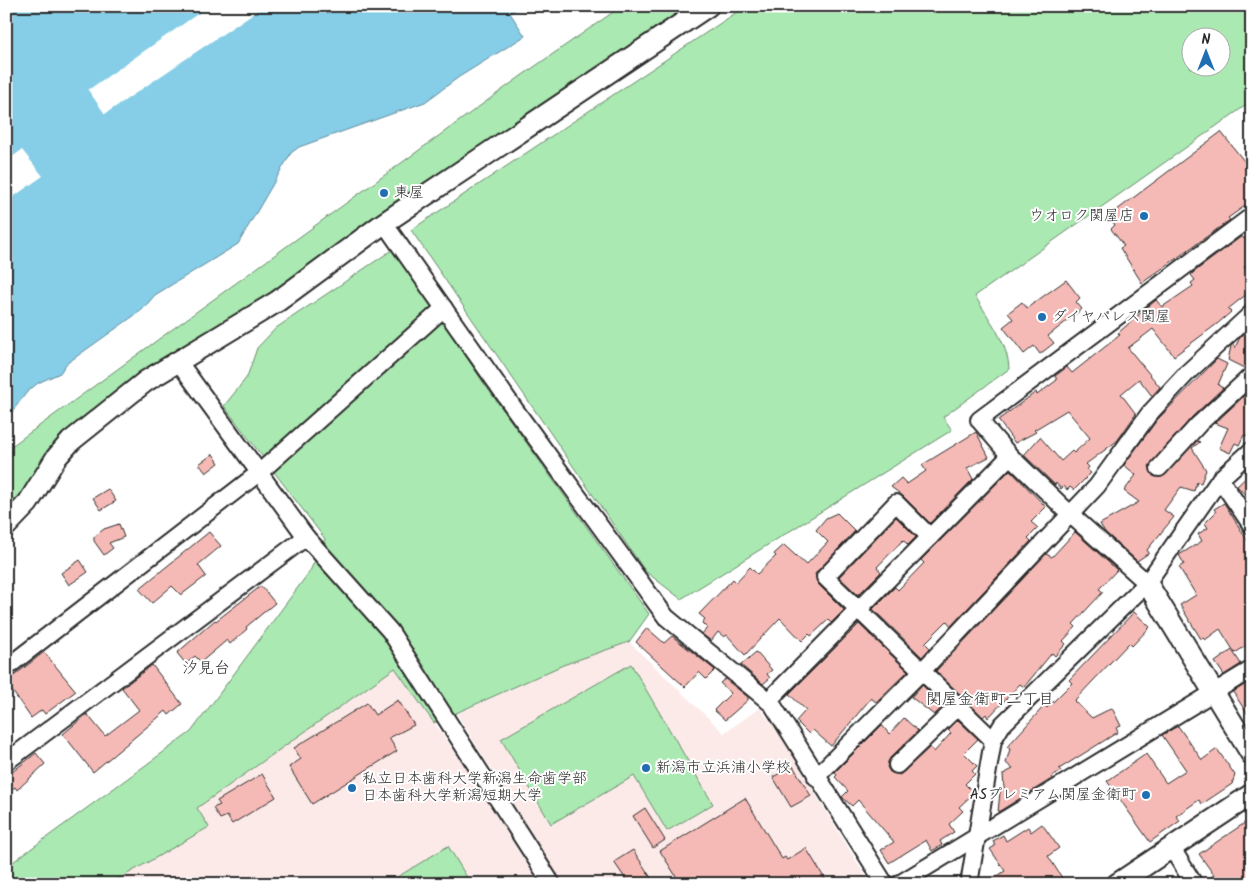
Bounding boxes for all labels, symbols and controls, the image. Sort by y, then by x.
north arrow [1180,28,1230,78]
text: N [1202,29,1211,51]
place label: 東屋 [394,181,424,205]
marker: 東屋 [378,187,390,199]
place label: ウオロク関屋店 [1029,204,1134,228]
marker: ウオロク関屋店 [1138,210,1150,222]
place label: ダイヤパレス関屋 [1052,305,1171,329]
marker: ダイヤパレス関屋 [1036,311,1048,323]
district label: 汐見台 [182,656,230,681]
district label: 関屋金衛町二丁目 [926,687,1054,712]
place label: 新潟市立浜浦小学校 [656,756,791,780]
marker: 新潟市立浜浦小学校 [640,762,652,774]
place label: 私立日本歯科大学新潟生命歯学部 日本歯科大学新潟短期大学 [362,767,587,808]
marker: 私立日本歯科大学新潟生命歯学部 日本歯科大学新潟短期大学 [346,782,358,794]
place label: ASプレミアム関屋金衛町 [970,783,1137,807]
marker: ASプレミアム関屋金衛町 [1140,789,1152,801]

